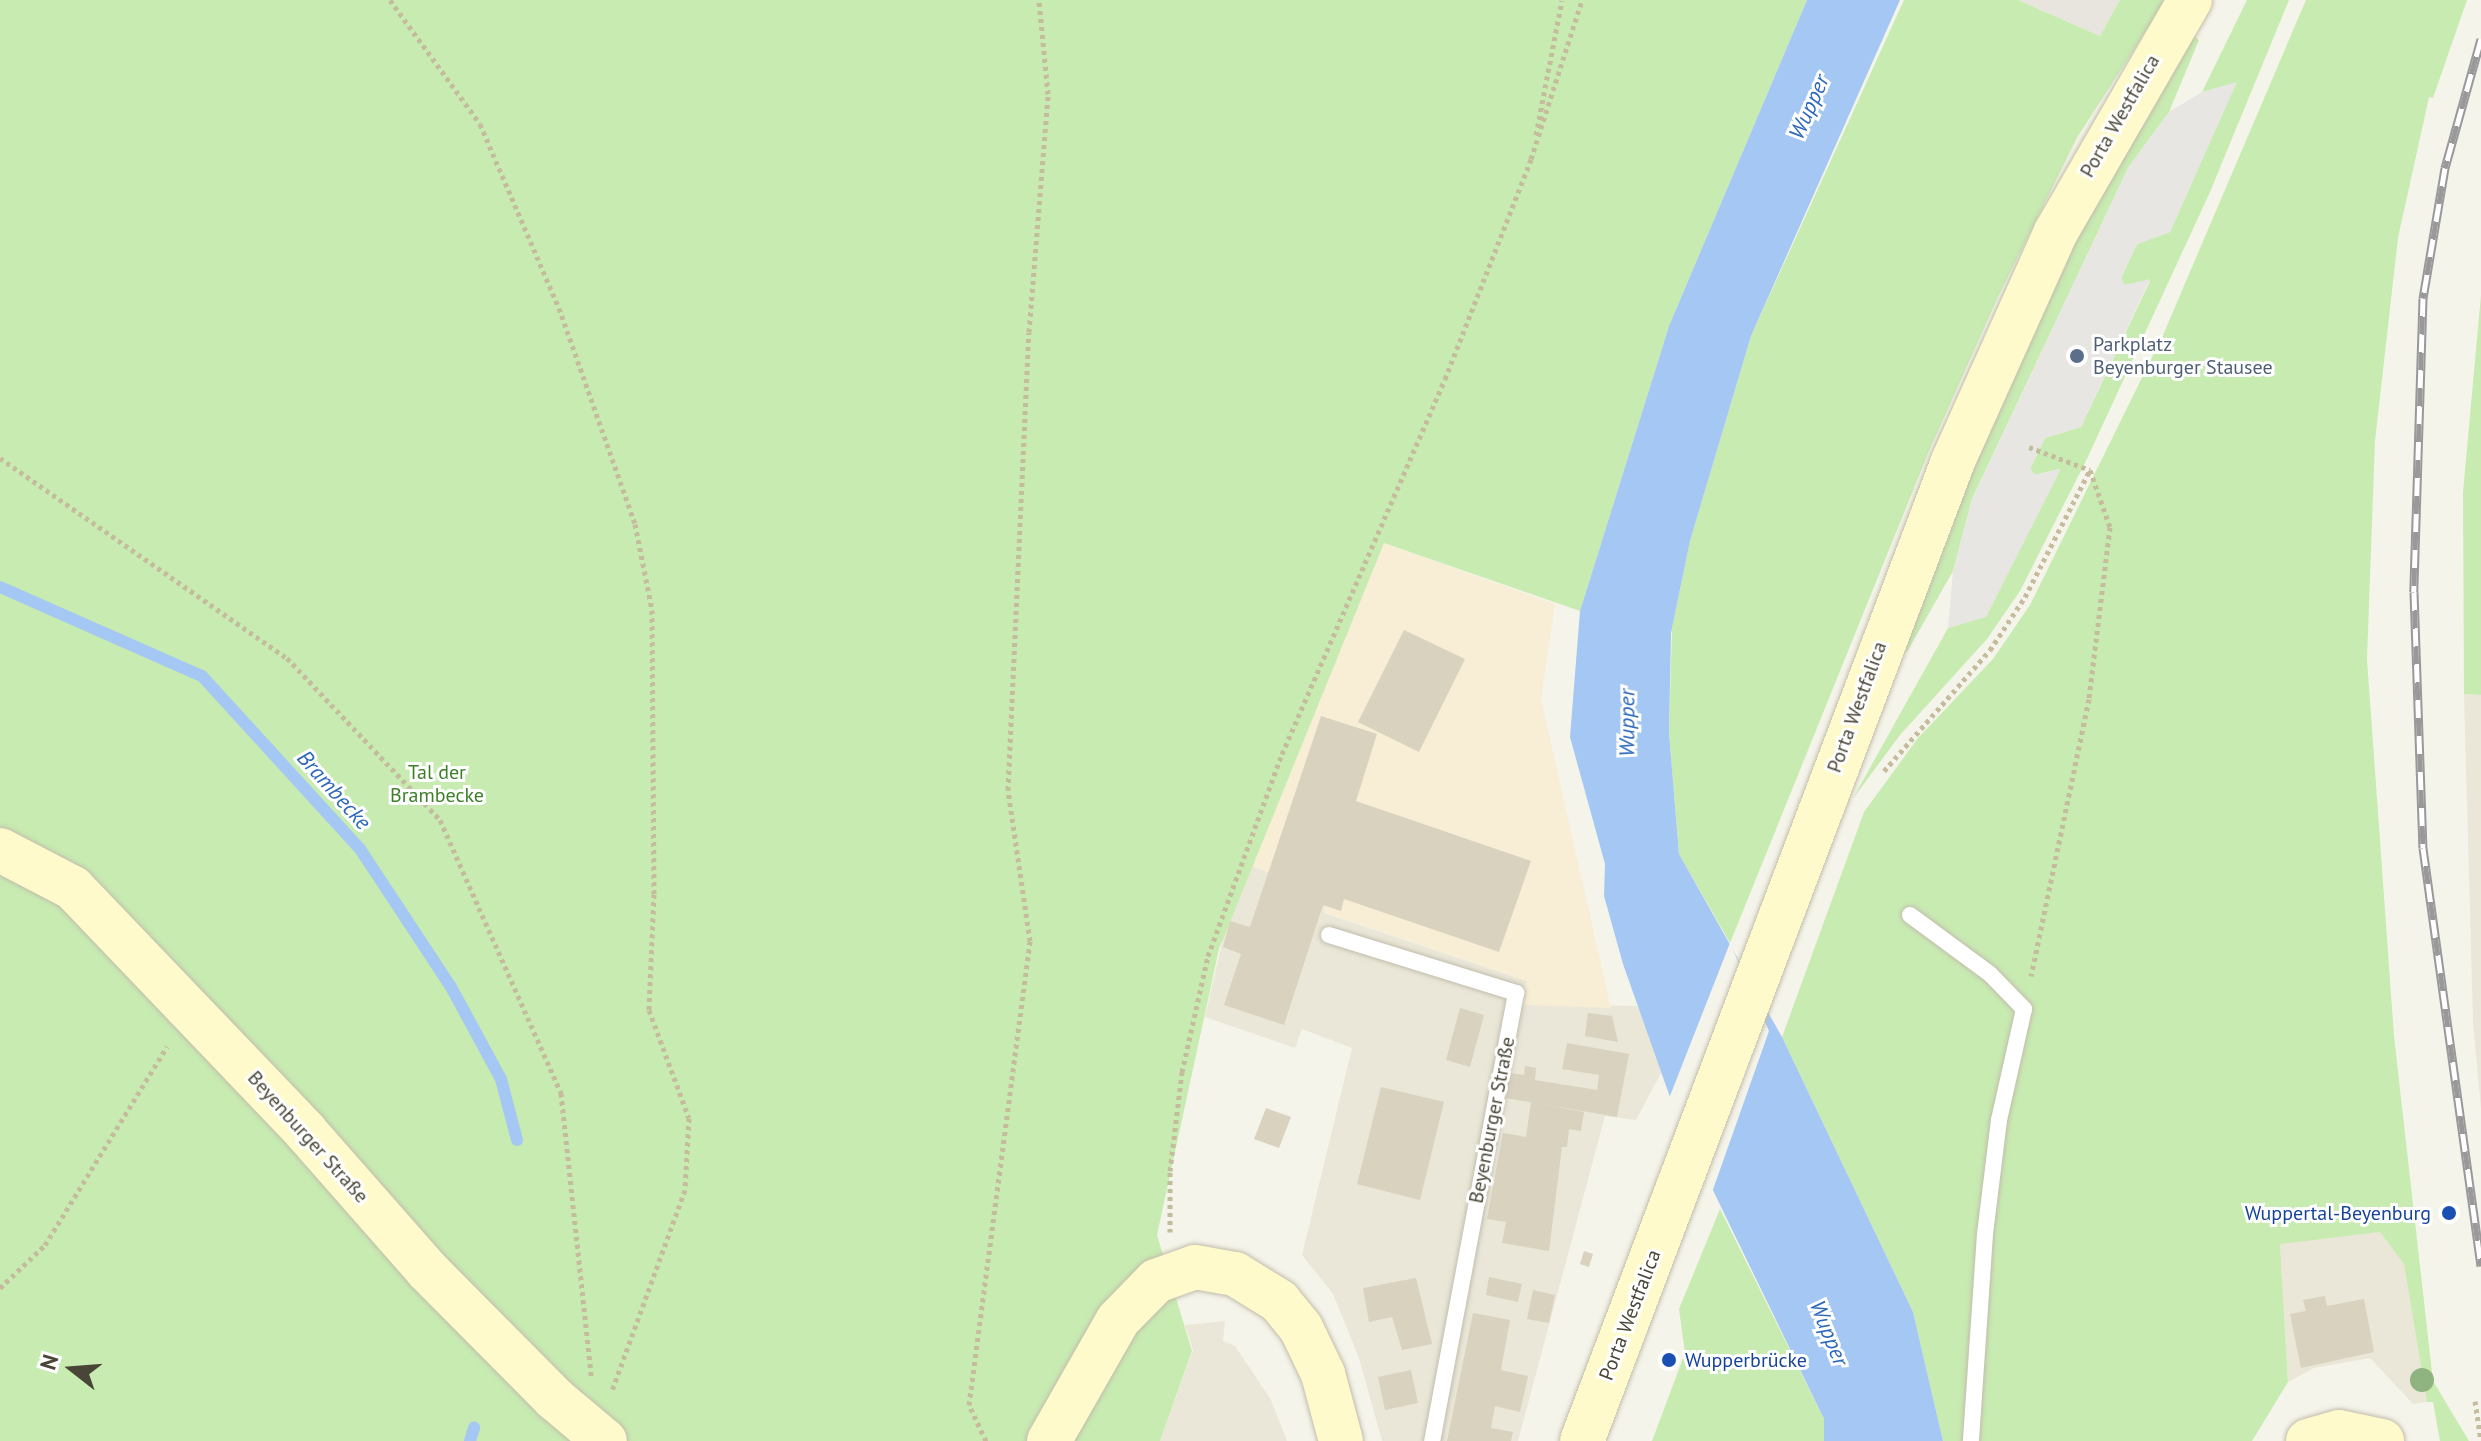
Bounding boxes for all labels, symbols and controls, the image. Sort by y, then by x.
street label: Porta Westfalica [2075,50,2165,182]
water label: Wupper [1783,71,1835,143]
place label: Parkplatz Beyenburger Stausee [2093,332,2273,379]
marker: Parkplatz Beyenburger Stausee [2068,347,2086,365]
street label: Porta Westfalica [1822,638,1892,776]
water label: Wupper [1614,689,1640,757]
water label: Brambecke [292,745,376,835]
park label: Tal der Brambecke [390,761,484,808]
street label: Beyenburger Straße [1464,1035,1520,1205]
street label: Beyenburger Straße [242,1066,374,1208]
place label: Wuppertal-Beyenburg [2245,1201,2431,1225]
marker: Wuppertal-Beyenburg [2438,1202,2460,1224]
street label: Porta Westfalica [1594,1246,1666,1384]
water label: Wupper [1804,1297,1854,1369]
north arrow [32,1329,112,1409]
place label: Wupperbrücke [1685,1348,1807,1372]
text: N [34,1351,65,1373]
marker: Wupperbrücke [1660,1351,1678,1369]

